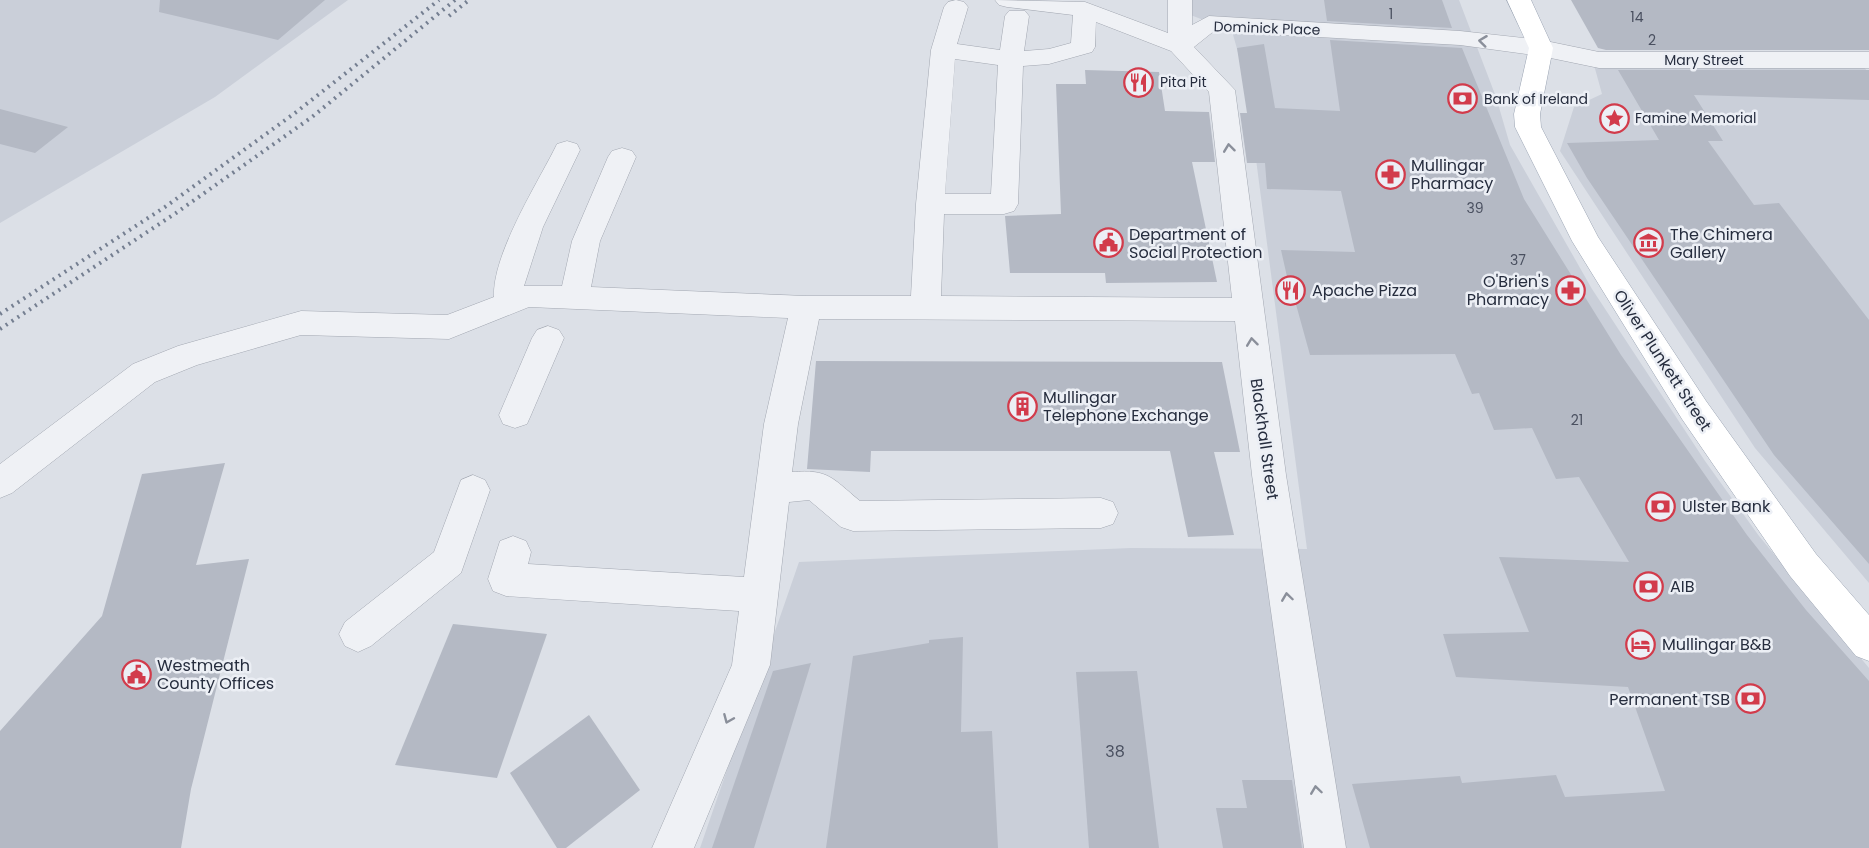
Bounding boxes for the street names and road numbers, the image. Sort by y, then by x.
street label: Dominick Place [1213,16,1321,40]
street label: Mary Street [1664,50,1744,70]
street label: Oliver Plunkett Street [1608,285,1717,436]
street label: Blackhall Street [1245,377,1284,502]

